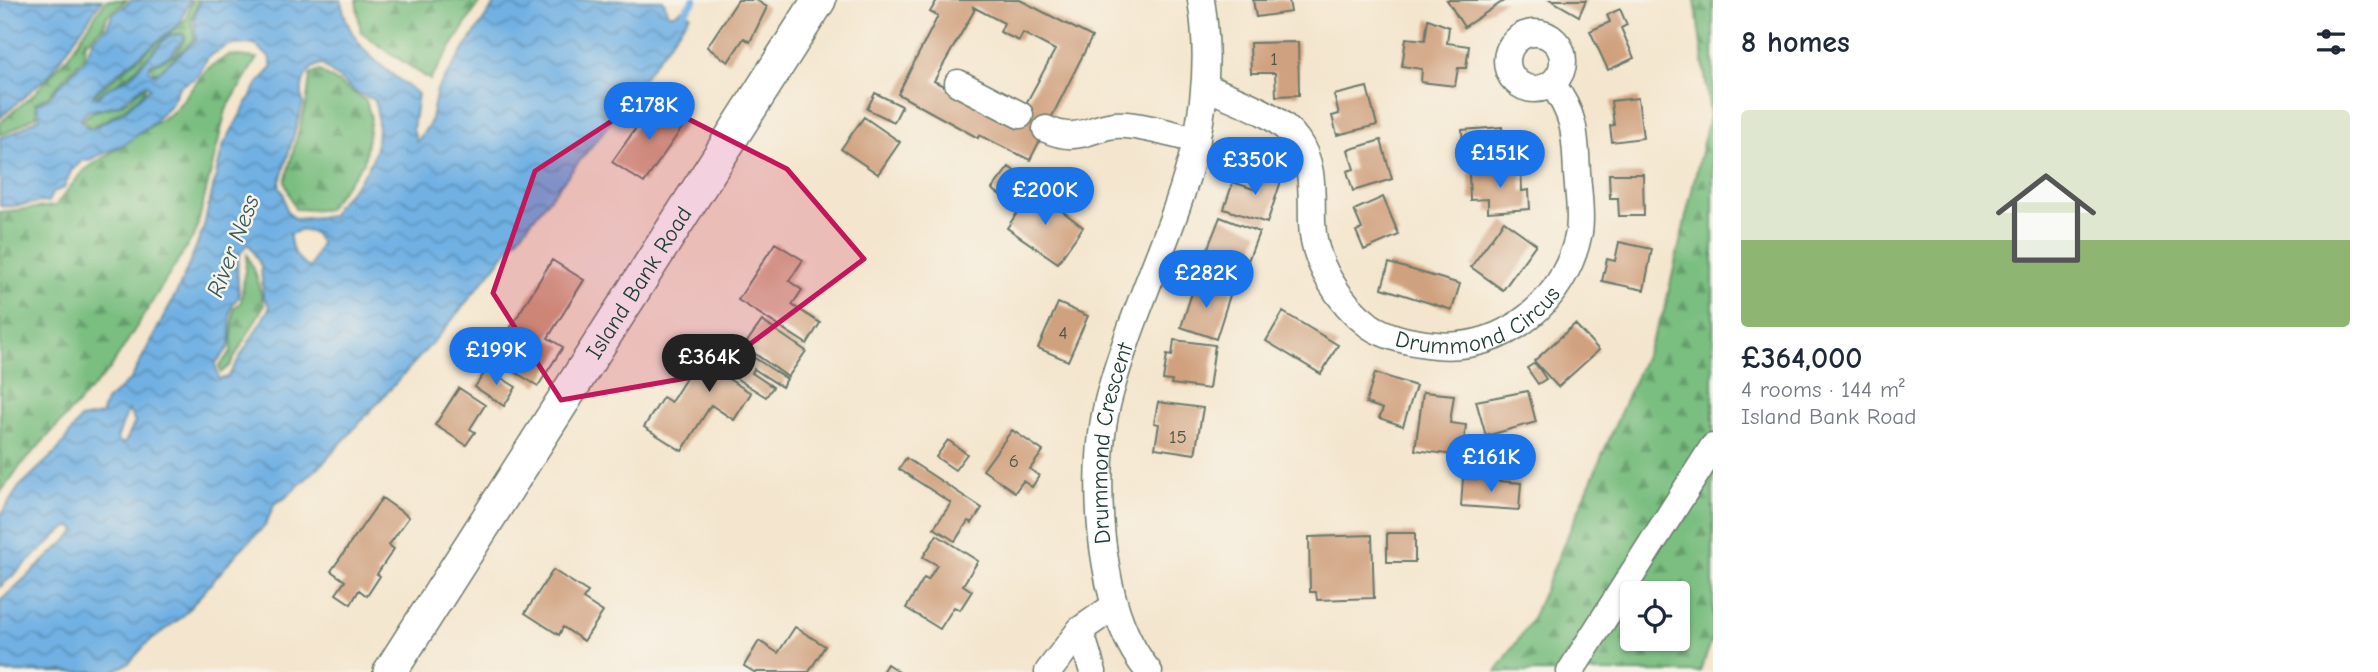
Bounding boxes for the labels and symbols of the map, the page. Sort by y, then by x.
house number: 1 [1270,48,1278,70]
pin: £178K [600,82,698,142]
pin: £151K [1451,130,1549,190]
pin: £350K [1206,138,1304,197]
pin: £200K [996,168,1094,227]
water label: River Ness [201,191,265,301]
street label: Island Bank Road [580,202,698,364]
pin: £282K [1157,250,1255,310]
street label: Drummond Circus [1392,281,1566,360]
house number: 4 [1058,322,1068,344]
pin: £199K [447,328,545,387]
pin: £364K [660,334,758,394]
street label: Drummond Crescent [1086,338,1139,546]
house number: 15 [1169,426,1187,448]
pin: £161K [1442,434,1540,494]
house number: 6 [1009,450,1019,472]

